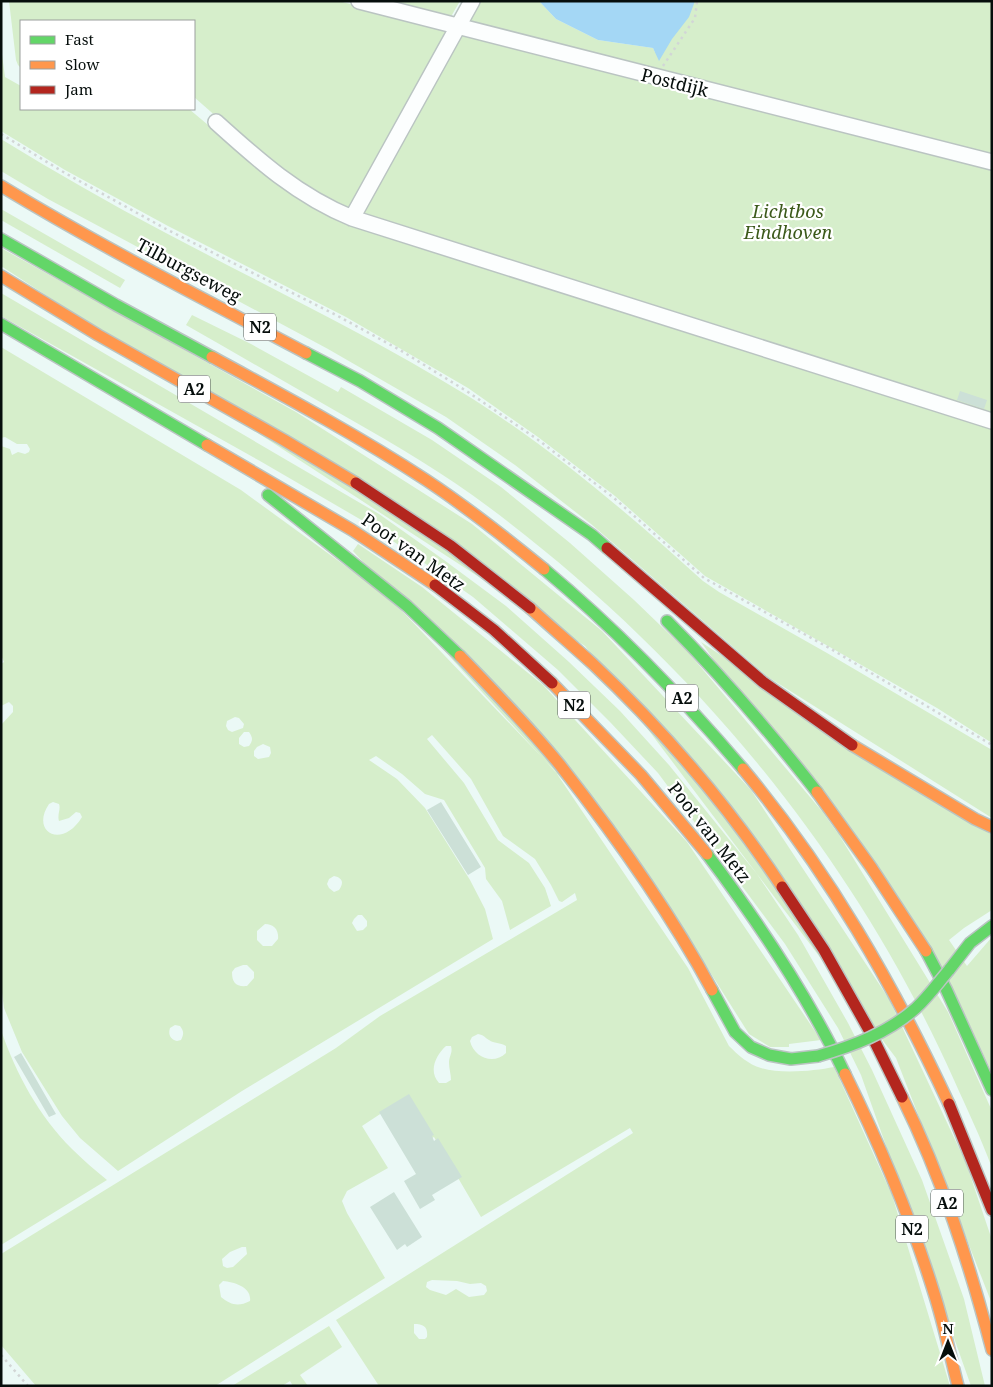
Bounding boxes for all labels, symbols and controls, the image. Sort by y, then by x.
legend [20,20,195,110]
text: Fast [65,29,94,49]
text: Slow [65,54,99,74]
street label: Postdijk [639,62,712,102]
text: Jam [64,79,93,99]
park label: Lichtbos Eindhoven [743,199,832,244]
street label: Tilburgseweg [132,232,246,308]
road number: N2 [244,314,276,341]
road number: A2 [178,376,210,402]
street label: Poot van Metz [357,507,471,597]
road number: A2 [666,684,698,711]
road number: N2 [558,692,590,718]
street label: Poot van Metz [663,777,757,887]
road number: A2 [931,1190,963,1216]
road number: N2 [896,1216,928,1242]
north arrow [923,1317,973,1367]
text: N [942,1319,954,1338]

